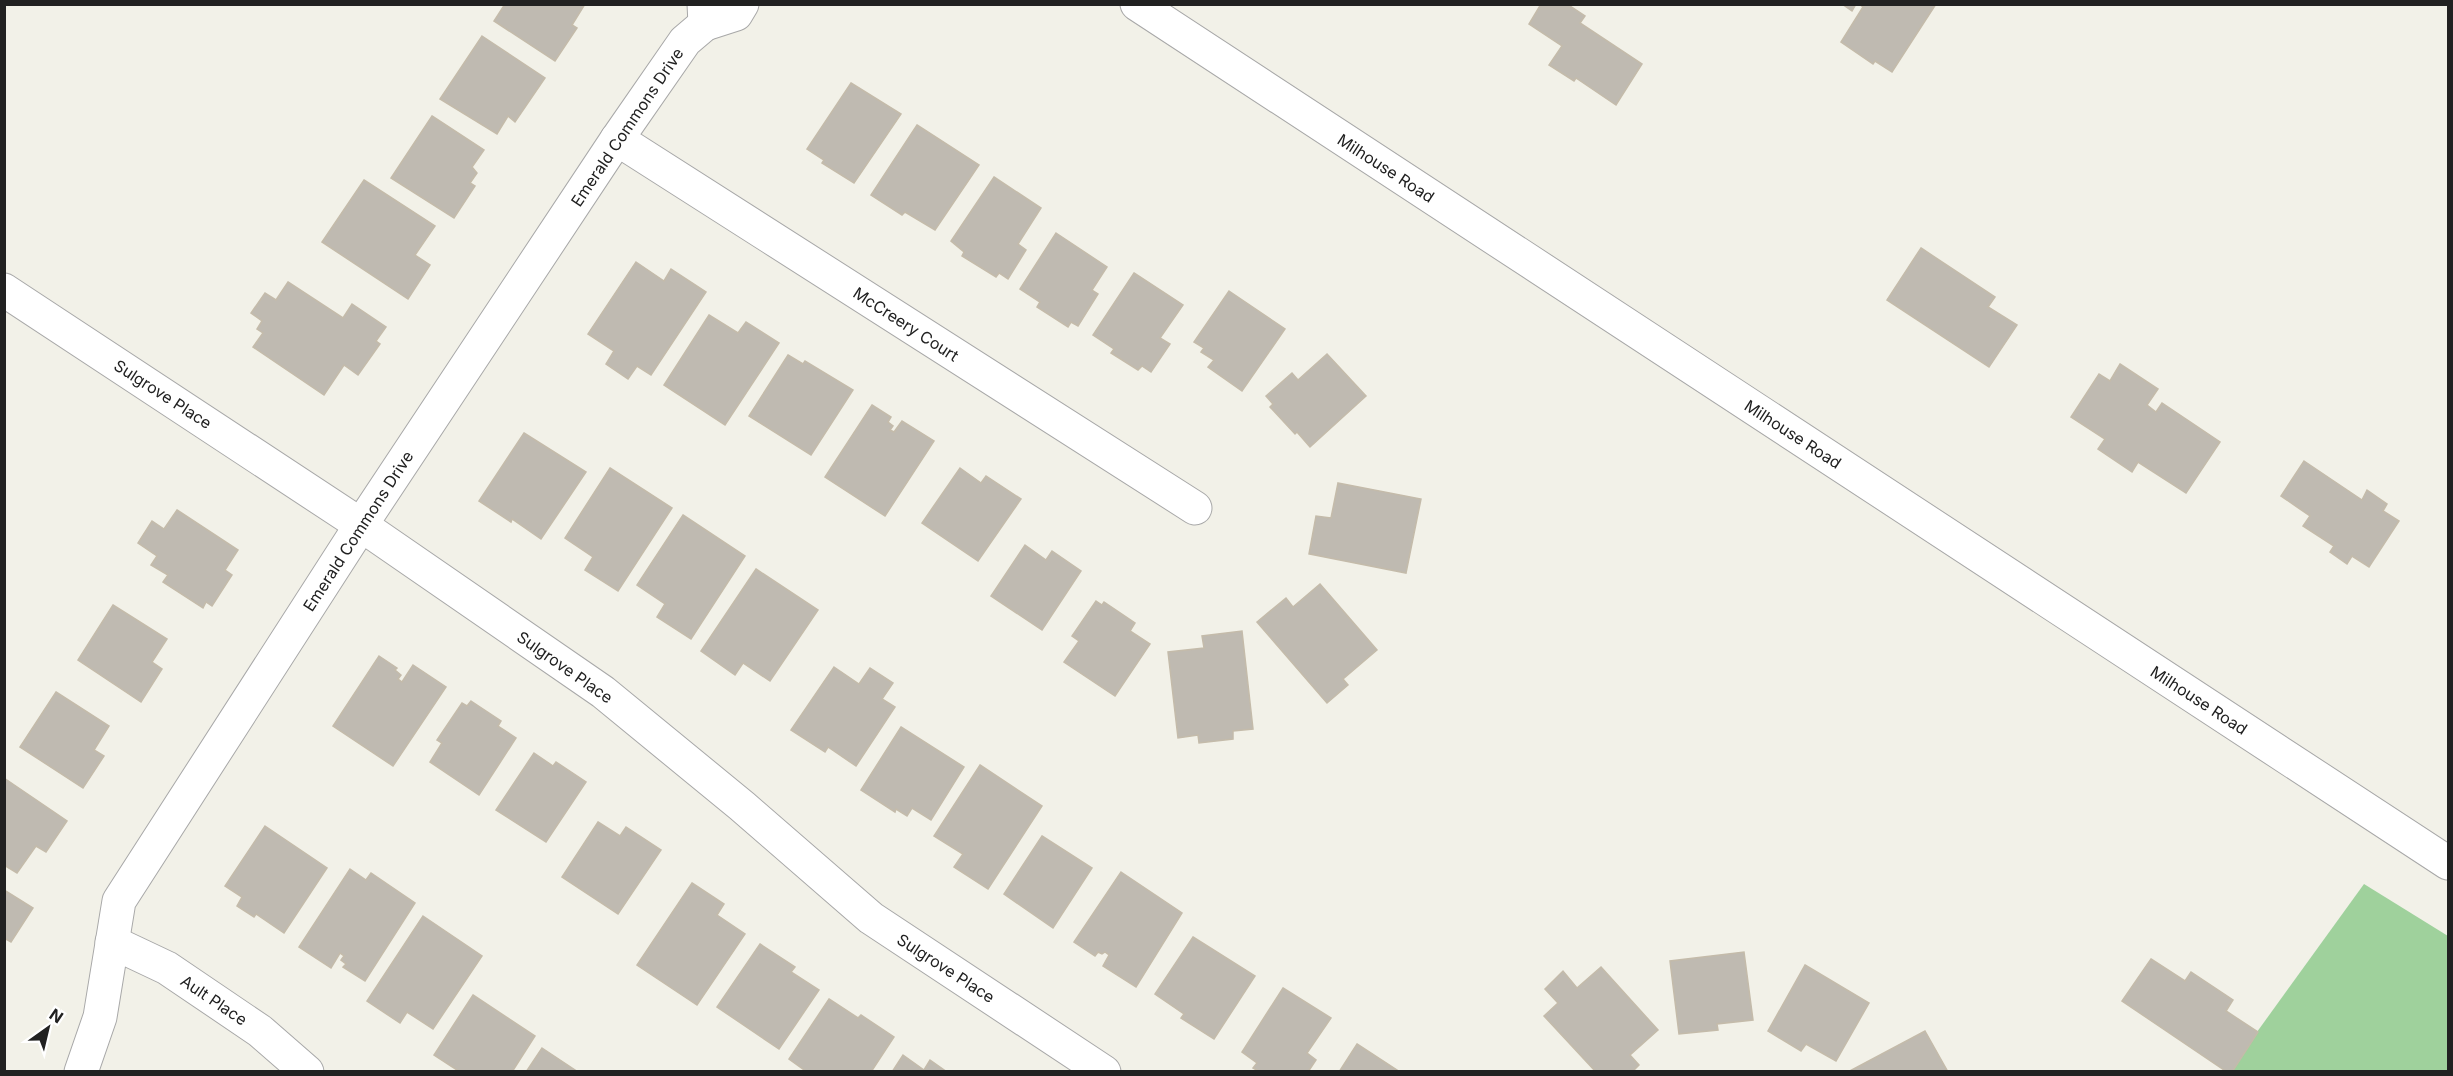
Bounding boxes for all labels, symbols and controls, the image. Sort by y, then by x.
street label: Emerald Commons Drive [566,44,688,210]
street label: Milhouse Road [1334,129,1438,207]
street label: McCreery Court [850,282,962,366]
street label: Sulgrove Place [110,355,216,433]
street label: Milhouse Road [1741,395,1845,473]
street label: Emerald Commons Drive [299,447,417,615]
street label: Sulgrove Place [513,627,617,707]
street label: Milhouse Road [2147,661,2251,739]
street label: Sulgrove Place [893,929,999,1007]
street label: Ault Place [177,970,251,1030]
north arrow [18,998,78,1058]
text: N [46,1004,67,1027]

